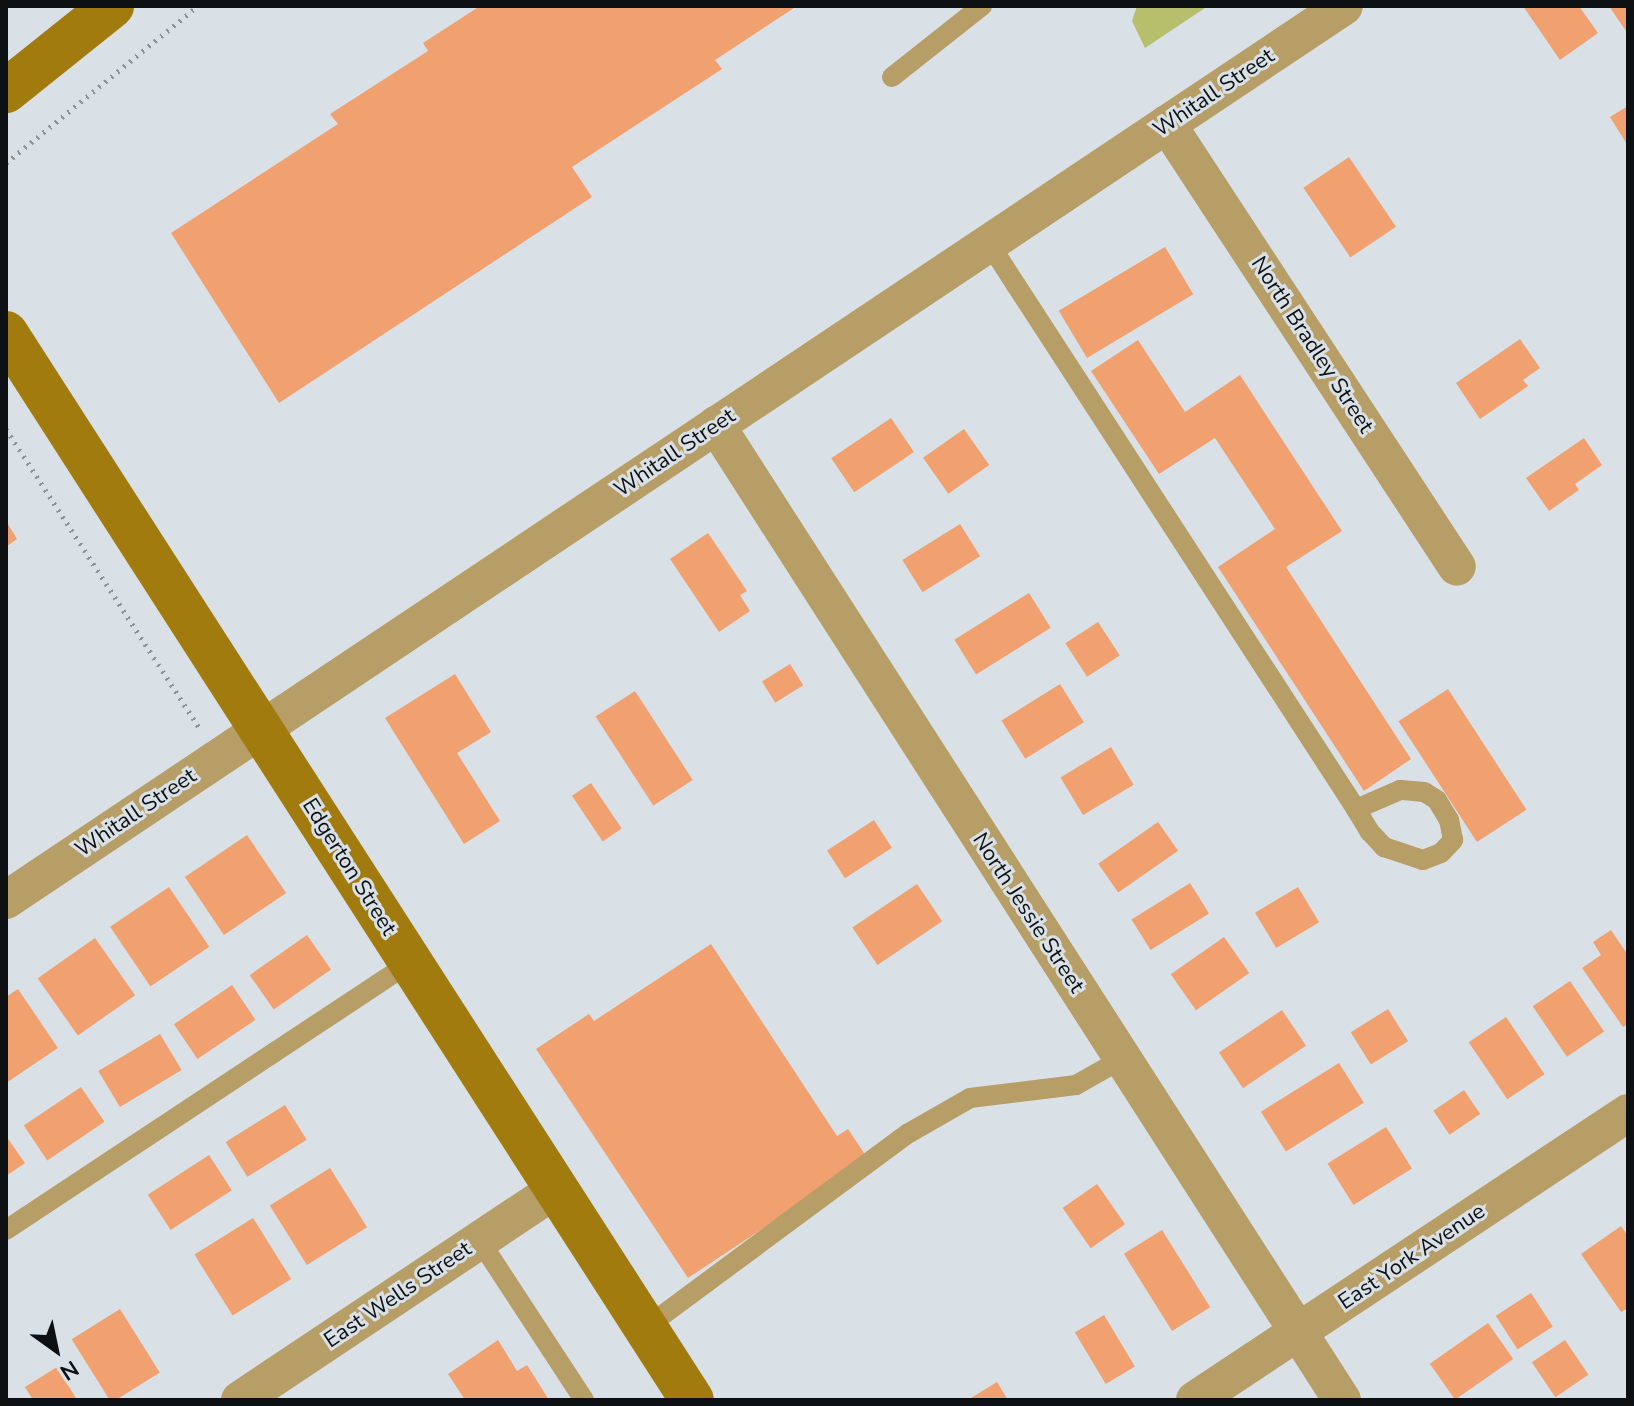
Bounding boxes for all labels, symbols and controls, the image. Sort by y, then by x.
street label: Whitall Street [1149,43,1279,143]
street label: North Bradley Street [1245,252,1379,438]
street label: Whitall Street [610,403,740,503]
street label: Whitall Street [71,763,201,863]
street label: Edgerton Street [296,794,402,940]
street label: North Jessie Street [966,828,1090,998]
street label: East York Avenue [1334,1198,1490,1316]
street label: East Wells Street [319,1236,477,1354]
north arrow [16,1310,96,1390]
text: N [54,1353,84,1387]

